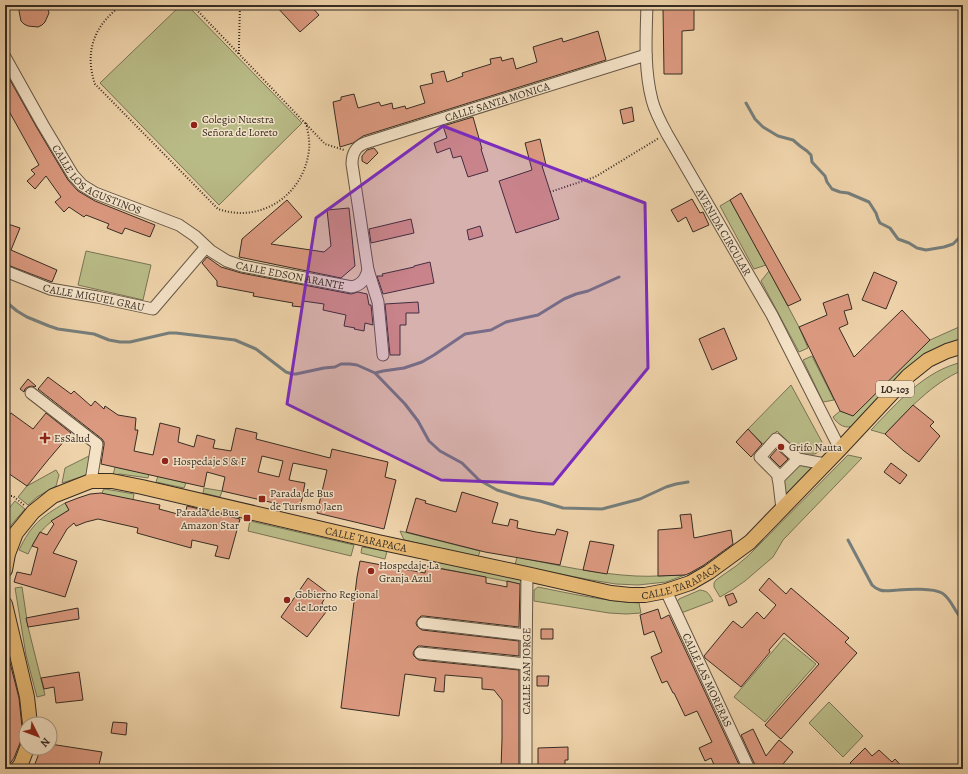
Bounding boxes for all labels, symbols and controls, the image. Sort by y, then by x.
street label: CALLE SANTA MONICA [443,78,552,126]
place label: Colegio Nuestra Señora de Loreto [202,112,278,140]
marker: Colegio Nuestra Señora de Loreto [189,120,199,130]
street label: CALLE LOS AGUSTINOS [48,142,144,218]
street label: AVENIDA CIRCULAR [692,185,755,279]
street label: CALLE EDSON ARANTE [234,257,346,293]
street label: CALLE MIGUEL GRAU [41,280,146,315]
road number: LO-103 [876,381,914,397]
place label: EsSalud [54,431,90,446]
marker: EsSalud [39,432,51,444]
place label: Grifo Nauta [789,440,843,455]
marker: Grifo Nauta [776,442,786,452]
place label: Hospedaje S & F [173,454,246,469]
marker: Hospedaje S & F [160,456,170,466]
place label: Parada de Bus de Turismo Jaen [270,486,343,514]
marker: Parada de Bus de Turismo Jaen [257,494,267,504]
place label: Parada de Bus Amazon Star [176,505,239,533]
marker: Parada de Bus Amazon Star [242,513,252,523]
street label: CALLE TARAPACA [324,523,409,556]
place label: Hospedaje La Granja Azul [379,558,440,586]
street label: CALLE TARAPACA [641,559,723,603]
marker: Hospedaje La Granja Azul [366,566,376,576]
place label: Gobierno Regional de Loreto [295,587,379,615]
marker: Gobierno Regional de Loreto [282,595,292,605]
street label: CALLE SAN JORGE [519,627,534,714]
street label: CALLE LAS MORERAS [679,631,735,730]
north arrow [18,716,58,756]
text: N [37,734,53,750]

